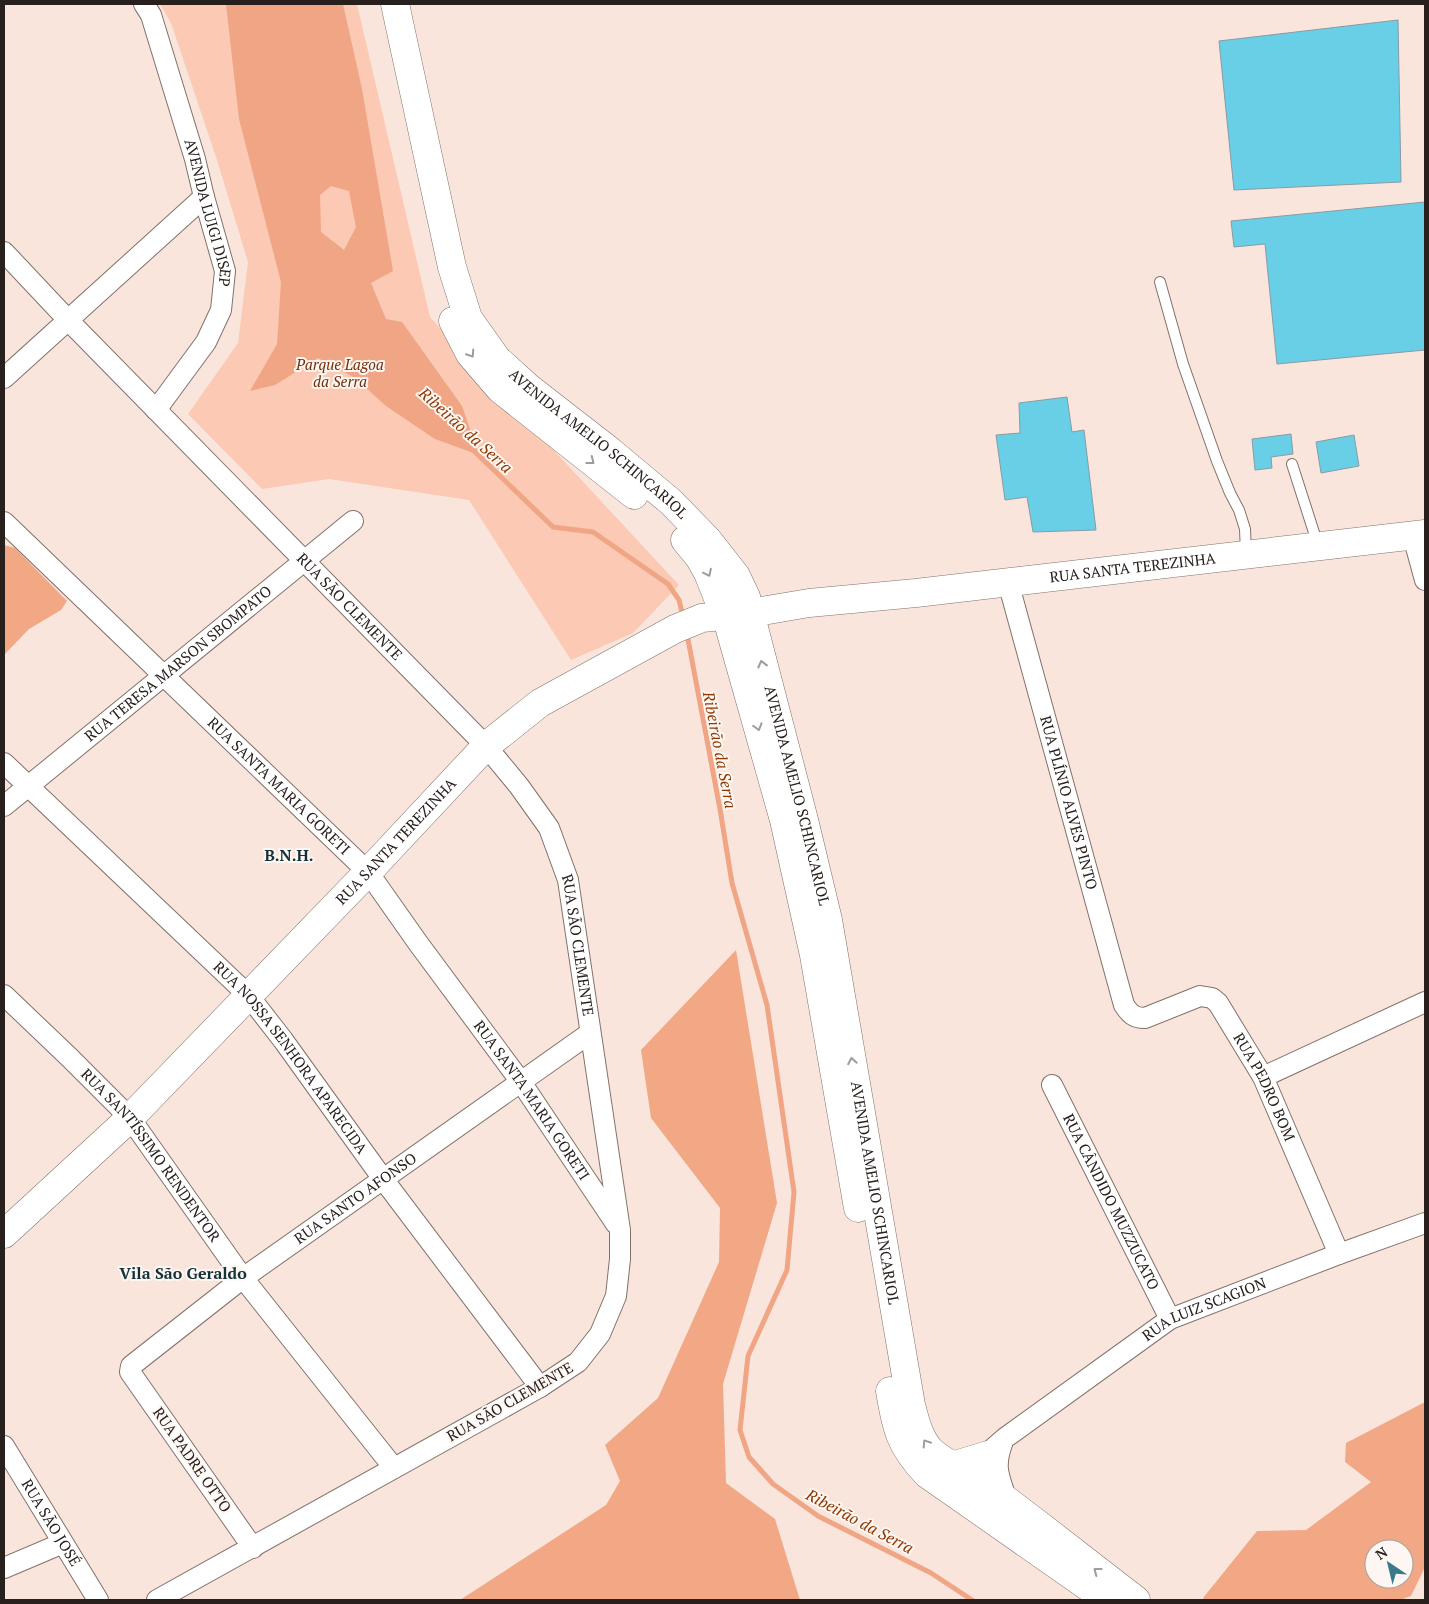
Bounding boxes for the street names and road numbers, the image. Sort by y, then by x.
street label: AVENIDA LUIGI DISEP [180,136,236,287]
street label: AVENIDA AMELIO SCHINCARIOL [505,364,693,523]
street label: RUA SANTA TEREZINHA [1048,547,1217,586]
street label: RUA SÃO CLEMENTE [293,548,407,664]
street label: RUA TERESA MARSON SBOMPATO [80,580,275,745]
street label: AVENIDA AMELIO SCHINCARIOL [760,683,835,907]
street label: RUA SANTA MARIA GORETI [204,712,355,859]
street label: RUA PLÍNIO ALVES PINTO [1036,713,1103,892]
street label: RUA SANTA TEREZINHA [331,773,461,909]
street label: RUA SÃO CLEMENTE [558,871,599,1017]
street label: RUA NOSSA SENHORA APARECIDA [210,956,373,1158]
street label: RUA SANTA MARIA GORETI [470,1016,595,1184]
street label: RUA PEDRO BOM [1229,1029,1300,1144]
street label: RUA SANTÍSSIMO RENDENTOR [77,1064,226,1246]
street label: AVENIDA AMELIO SCHINCARIOL [847,1080,905,1306]
street label: RUA CÂNDIDO MUZZUCATO [1059,1110,1165,1293]
street label: RUA SANTO AFONSO [290,1148,420,1248]
street label: RUA LUIZ SCAGION [1138,1272,1269,1345]
street label: RUA SÃO CLEMENTE [443,1357,576,1446]
street label: RUA PADRE OTTO [149,1403,237,1516]
street label: RUA SÃO JOSÉ [18,1475,86,1570]

